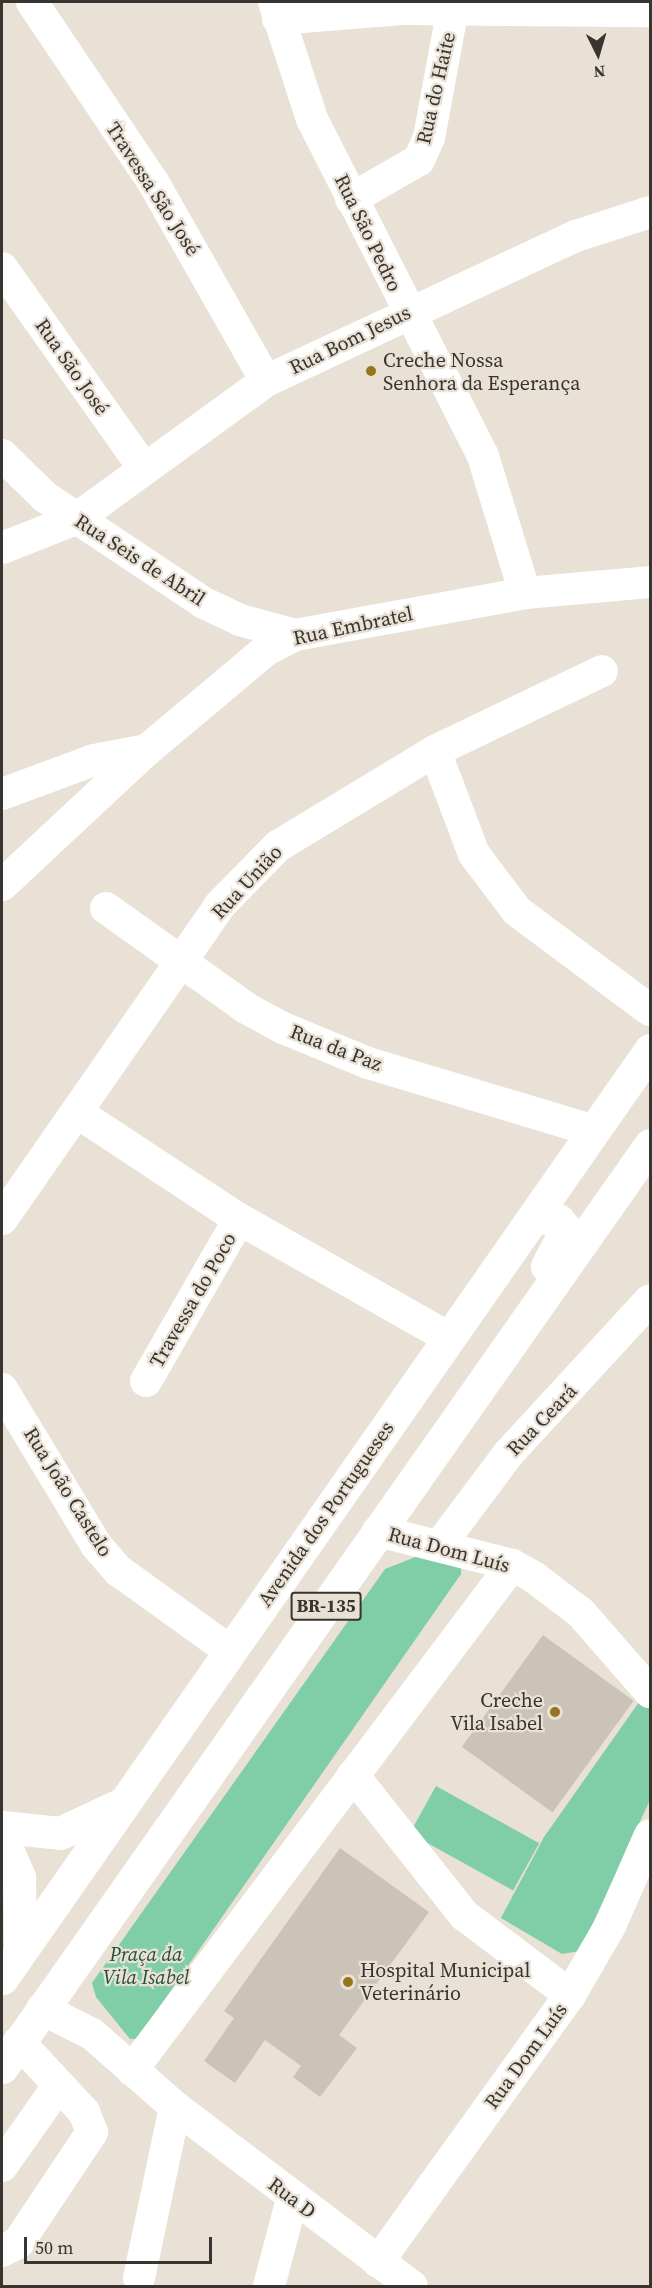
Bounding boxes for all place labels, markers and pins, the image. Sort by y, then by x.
place label: Creche Nossa Senhora da Esperança [383,348,580,395]
marker: Creche Nossa Senhora da Esperança [364,364,378,378]
place label: Creche Vila Isabel [450,1688,543,1735]
marker: Creche Vila Isabel [548,1705,562,1719]
place label: Hospital Municipal Veterinário [360,1958,530,2005]
marker: Hospital Municipal Veterinário [341,1975,355,1989]

